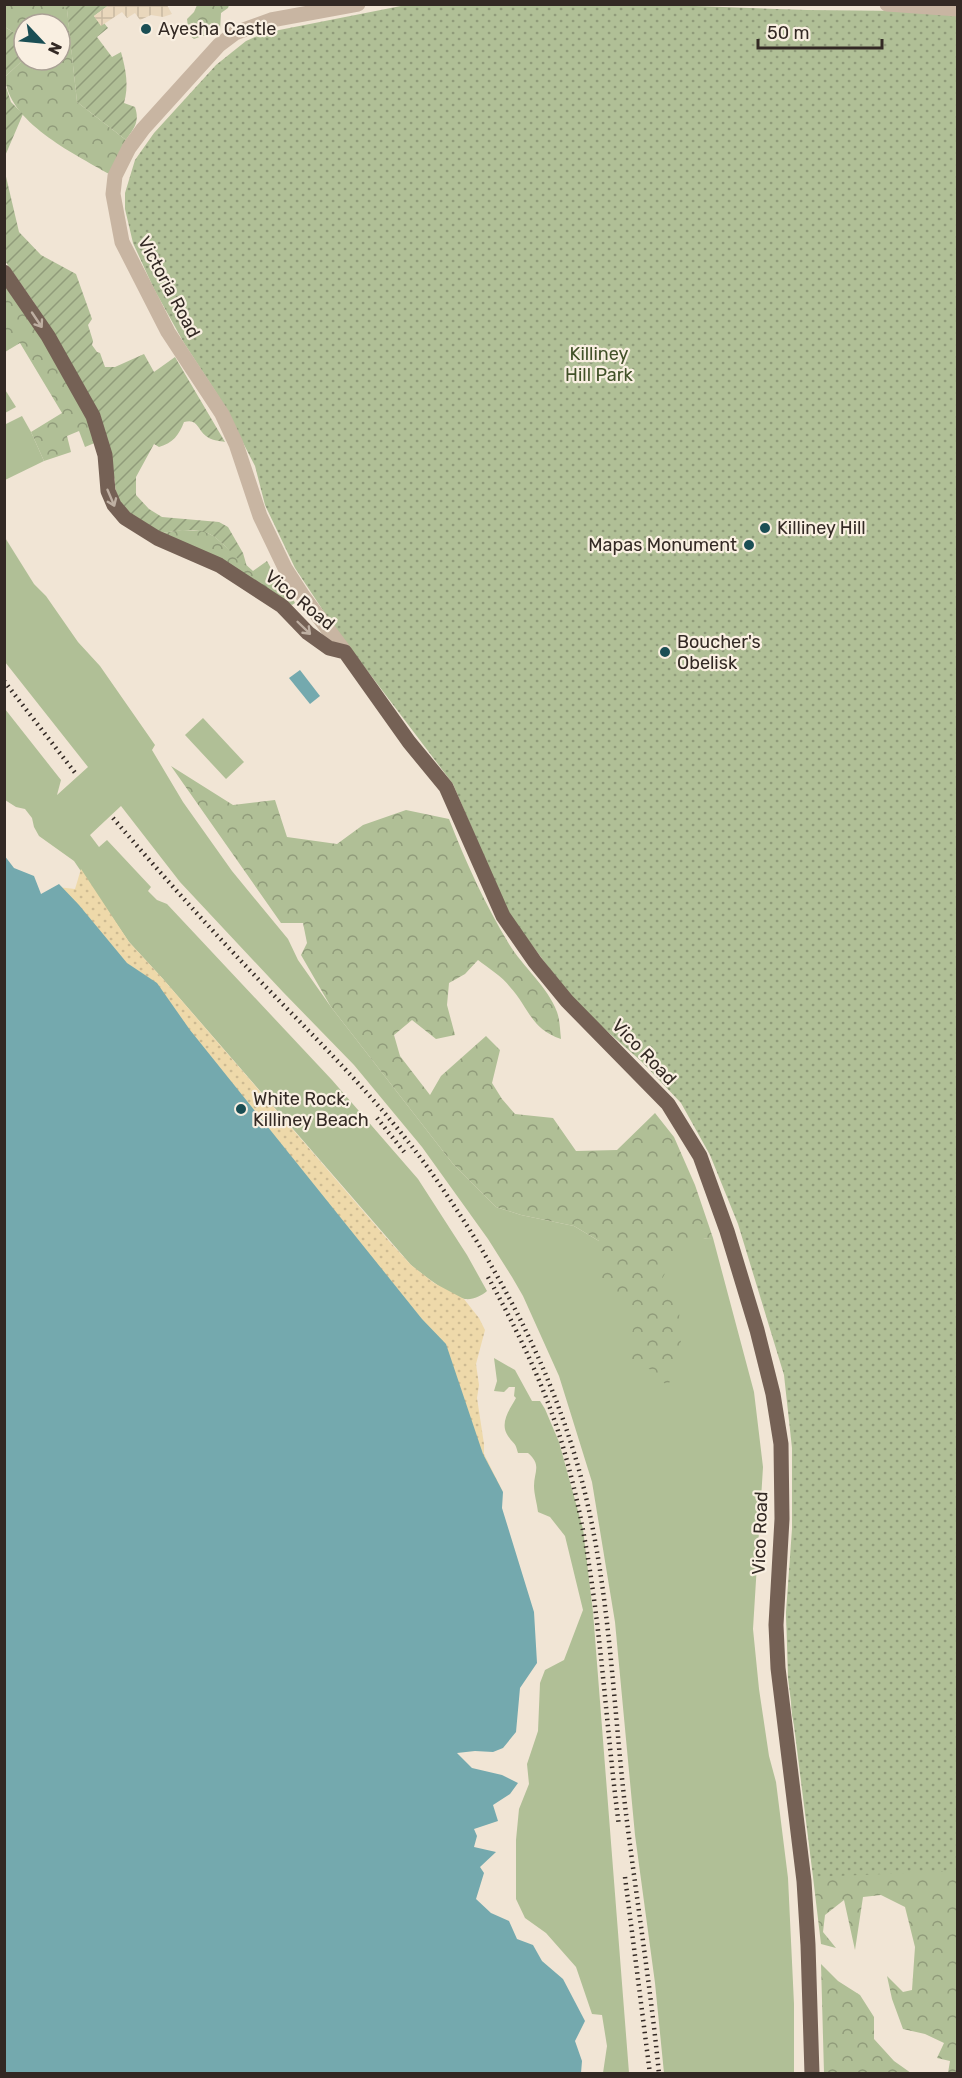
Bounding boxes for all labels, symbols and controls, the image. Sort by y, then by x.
north arrow [12,12,72,72]
scale bar [758,12,882,50]
place label: Ayesha Castle [158,18,276,40]
marker: Ayesha Castle [139,22,153,36]
text: 50 m [767,22,810,44]
text: N [44,39,66,58]
street label: Victoria Road [133,233,205,341]
one-way arrow [31,312,43,328]
park label: Killiney Hill Park [565,343,634,386]
one-way arrow [106,488,117,506]
place label: Killiney Hill [777,517,866,539]
marker: Killiney Hill [758,521,772,535]
place label: Mapas Monument [588,534,737,556]
marker: Mapas Monument [742,538,756,552]
street label: Vico Road [261,565,339,635]
one-way arrow [296,621,311,635]
place label: Boucher's Obelisk [677,631,761,674]
marker: Boucher's Obelisk [658,645,672,659]
street label: Vico Road [607,1014,681,1090]
place label: White Rock, Killiney Beach [253,1088,369,1131]
marker: White Rock, Killiney Beach [234,1102,248,1116]
street label: Vico Road [748,1491,772,1575]

